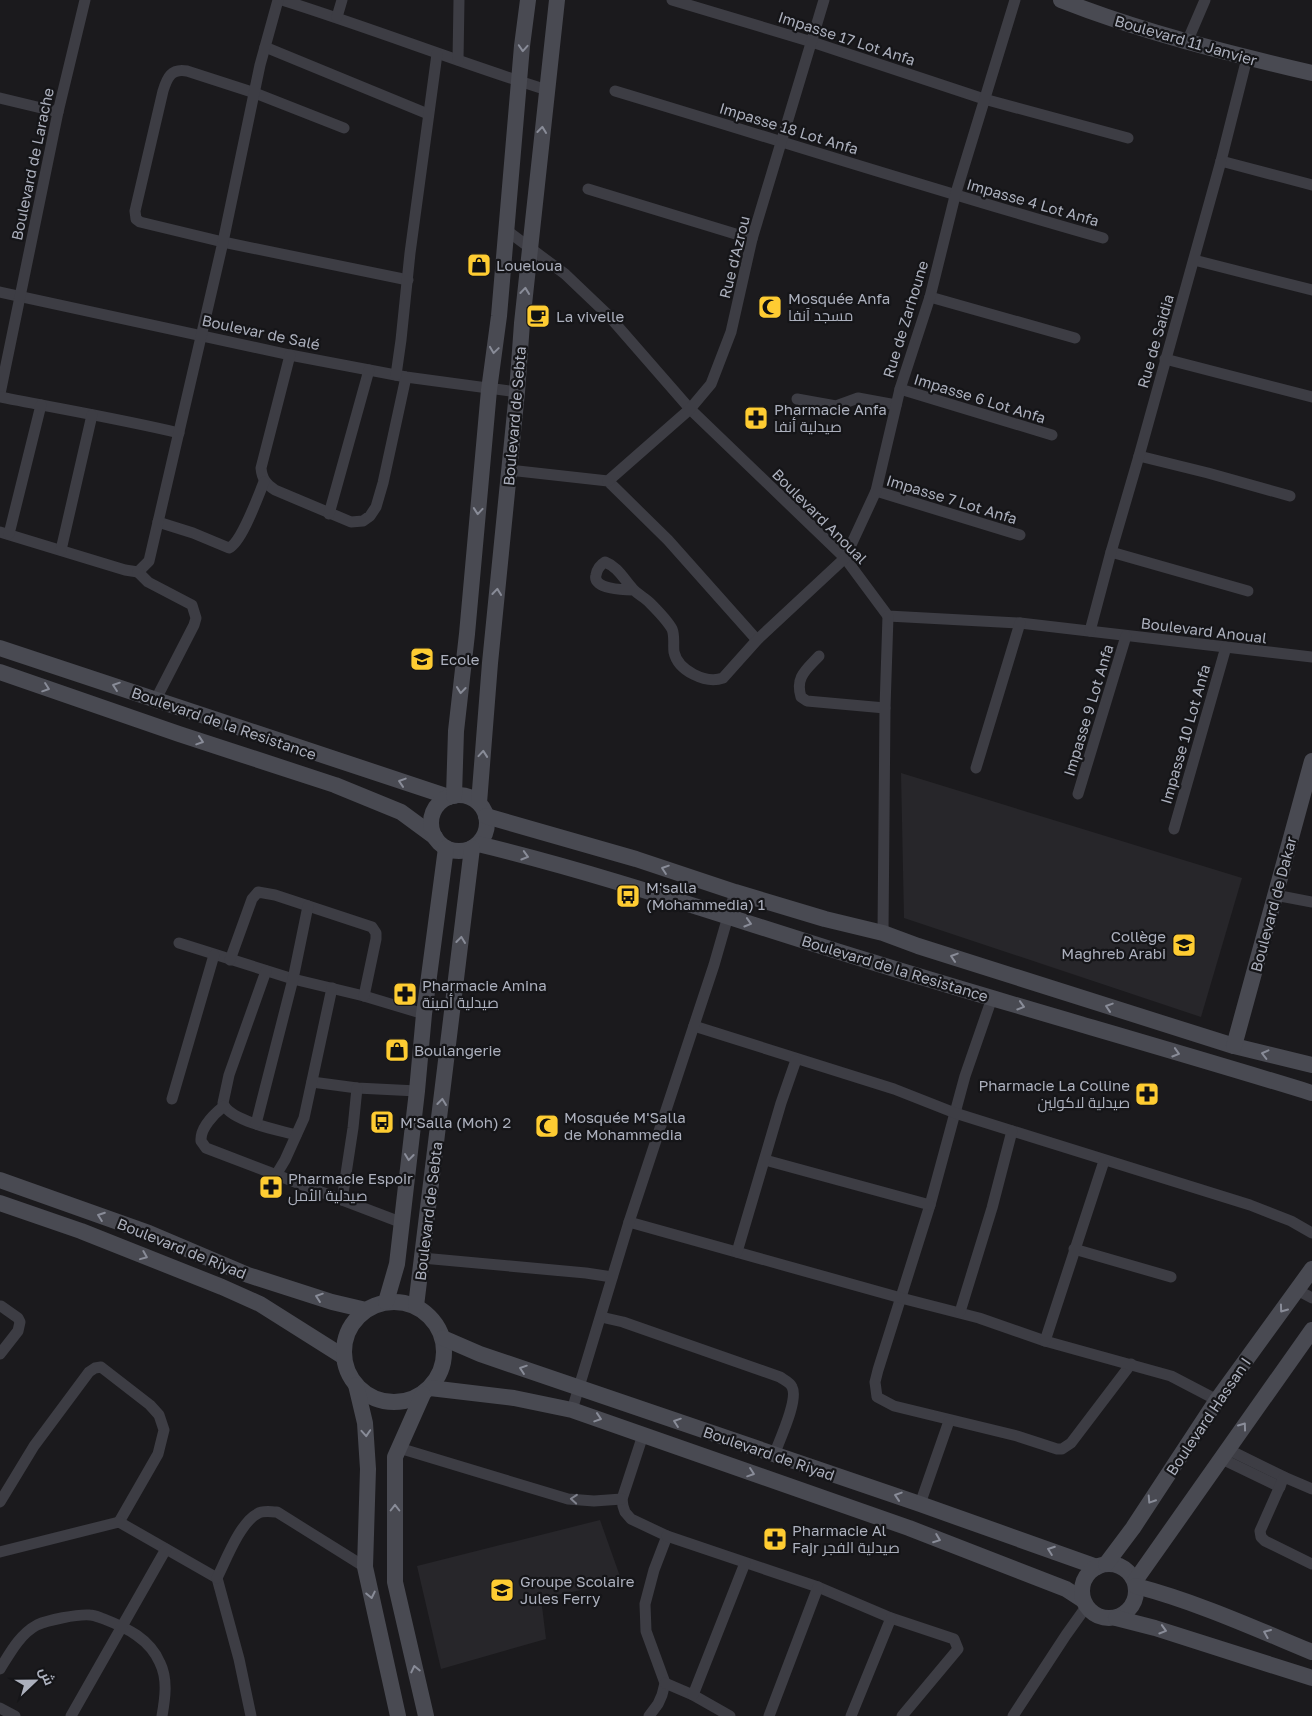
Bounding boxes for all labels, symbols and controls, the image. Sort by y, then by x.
street label: Impasse 17 Lot Anfa [776,7,918,69]
street label: Boulevard 11 Janvier [1113,11,1259,69]
one-way arrow [517,45,528,53]
street label: Boulevard de Larache [7,86,57,242]
street label: Impasse 18 Lot Anfa [717,98,861,158]
one-way arrow [537,125,548,133]
street label: Impasse 4 Lot Anfa [965,174,1101,230]
street label: Rue d'Azrou [715,214,753,300]
shop icon: Loueloua [466,252,492,278]
place label: Loueloua [496,256,562,274]
street label: Rue de Zarhoune [879,258,931,380]
one-way arrow [519,287,530,295]
place label: Mosquée Anfa مسجد آنفا [788,289,890,324]
street label: Rue de Saidia [1133,292,1177,390]
mosque icon: Mosquée Anfa مسجد آنفا [757,294,783,320]
cafe icon: La vivelle [525,303,551,329]
place label: La vivelle [556,307,625,325]
street label: Boulevar de Salé [200,311,322,353]
one-way arrow [490,345,500,354]
street label: Boulevard de Sebta [499,346,529,486]
street label: Impasse 6 Lot Anfa [912,369,1048,427]
place label: Pharmacie Anfa صيدلية أنفا [774,400,887,435]
pharmacy icon: Pharmacie Anfa صيدلية أنفا [743,405,769,431]
street label: Boulevard Anoual [769,465,871,567]
street label: Impasse 7 Lot Anfa [884,471,1020,527]
one-way arrow [473,507,484,515]
one-way arrow [491,588,502,596]
street label: Boulevard Anoual [1140,613,1268,647]
street label: Impasse 9 Lot Anfa [1059,642,1117,778]
school or university icon: Ecole [409,646,435,672]
place label: Ecole [440,650,480,668]
street label: Impasse 10 Lot Anfa [1156,662,1214,806]
one-way arrow [112,681,120,691]
one-way arrow [41,682,50,692]
street label: Boulevard de la Resistance [129,683,319,763]
one-way arrow [456,687,467,695]
one-way arrow [195,735,203,745]
one-way arrow [477,750,488,758]
one-way arrow [399,778,407,788]
street label: Boulevard de Dakar [1246,834,1300,974]
one-way arrow [521,851,529,861]
one-way arrow [662,864,670,874]
place label: M'salla (Mohammedia) 1 [646,878,765,913]
bus stop icon: M'salla (Mohammedia) 1 [615,883,641,909]
one-way arrow [743,918,752,928]
place label: Collège Maghreb Arabi [1061,927,1166,962]
street label: Boulevard de la Resistance [799,931,991,1005]
school or university icon: Collège Maghreb Arabi [1171,932,1197,958]
one-way arrow [455,936,466,944]
one-way arrow [951,953,959,963]
place label: Pharmacie Amina صيدلية أمينة [422,976,547,1011]
pharmacy icon: Pharmacie Amina صيدلية أمينة [392,981,418,1007]
one-way arrow [1016,1001,1024,1011]
one-way arrow [1106,1002,1114,1012]
shop icon: Boulangerie [384,1037,410,1063]
place label: Boulangerie [414,1041,501,1059]
one-way arrow [1172,1047,1180,1057]
one-way arrow [1260,1049,1269,1060]
place label: Pharmacie La Colline صيدلية لاكولين [979,1076,1130,1113]
pharmacy icon: Pharmacie La Colline صيدلية لاكولين [1134,1081,1160,1107]
one-way arrow [436,1097,447,1105]
place label: Mosquée M'Salla de Mohammedia [564,1108,686,1143]
bus stop icon: M'Salla (Moh) 2 [369,1109,395,1135]
place label: M'Salla (Moh) 2 [400,1113,511,1131]
mosque icon: Mosquée M'Salla de Mohammedia [534,1113,560,1139]
street label: Boulevard de Sebta [411,1140,445,1282]
one-way arrow [404,1153,414,1161]
place label: Pharmacie Espoir صيدلية الأمل [288,1169,413,1206]
pharmacy icon: Pharmacie Espoir صيدلية الأمل [258,1174,284,1200]
one-way arrow [97,1212,106,1222]
street label: Boulevard de Riyad [115,1214,249,1282]
one-way arrow [139,1250,148,1260]
one-way arrow [315,1293,324,1303]
one-way arrow [1280,1303,1289,1313]
street label: Boulevard Hassan I [1162,1354,1254,1478]
one-way arrow [520,1365,528,1375]
one-way arrow [593,1413,601,1423]
one-way arrow [673,1418,682,1428]
street label: Boulevard de Riyad [701,1422,837,1484]
one-way arrow [1237,1422,1246,1432]
one-way arrow [360,1429,371,1437]
one-way arrow [746,1467,755,1477]
one-way arrow [894,1492,902,1502]
one-way arrow [569,1494,577,1505]
one-way arrow [1148,1494,1157,1504]
one-way arrow [390,1504,400,1512]
place label: Pharmacie Al Fajr صيدلية الفجر [792,1521,900,1557]
pharmacy icon: Pharmacie Al Fajr صيدلية الفجر [762,1526,788,1552]
one-way arrow [932,1533,941,1543]
one-way arrow [1047,1546,1056,1556]
place label: Groupe Scolaire Jules Ferry [520,1572,635,1607]
school or university icon: Groupe Scolaire Jules Ferry [489,1577,515,1603]
one-way arrow [365,1590,376,1599]
one-way arrow [1159,1625,1167,1635]
one-way arrow [1263,1629,1272,1640]
north arrow [10,1656,60,1706]
text: ش [35,1664,59,1688]
one-way arrow [410,1664,421,1673]

